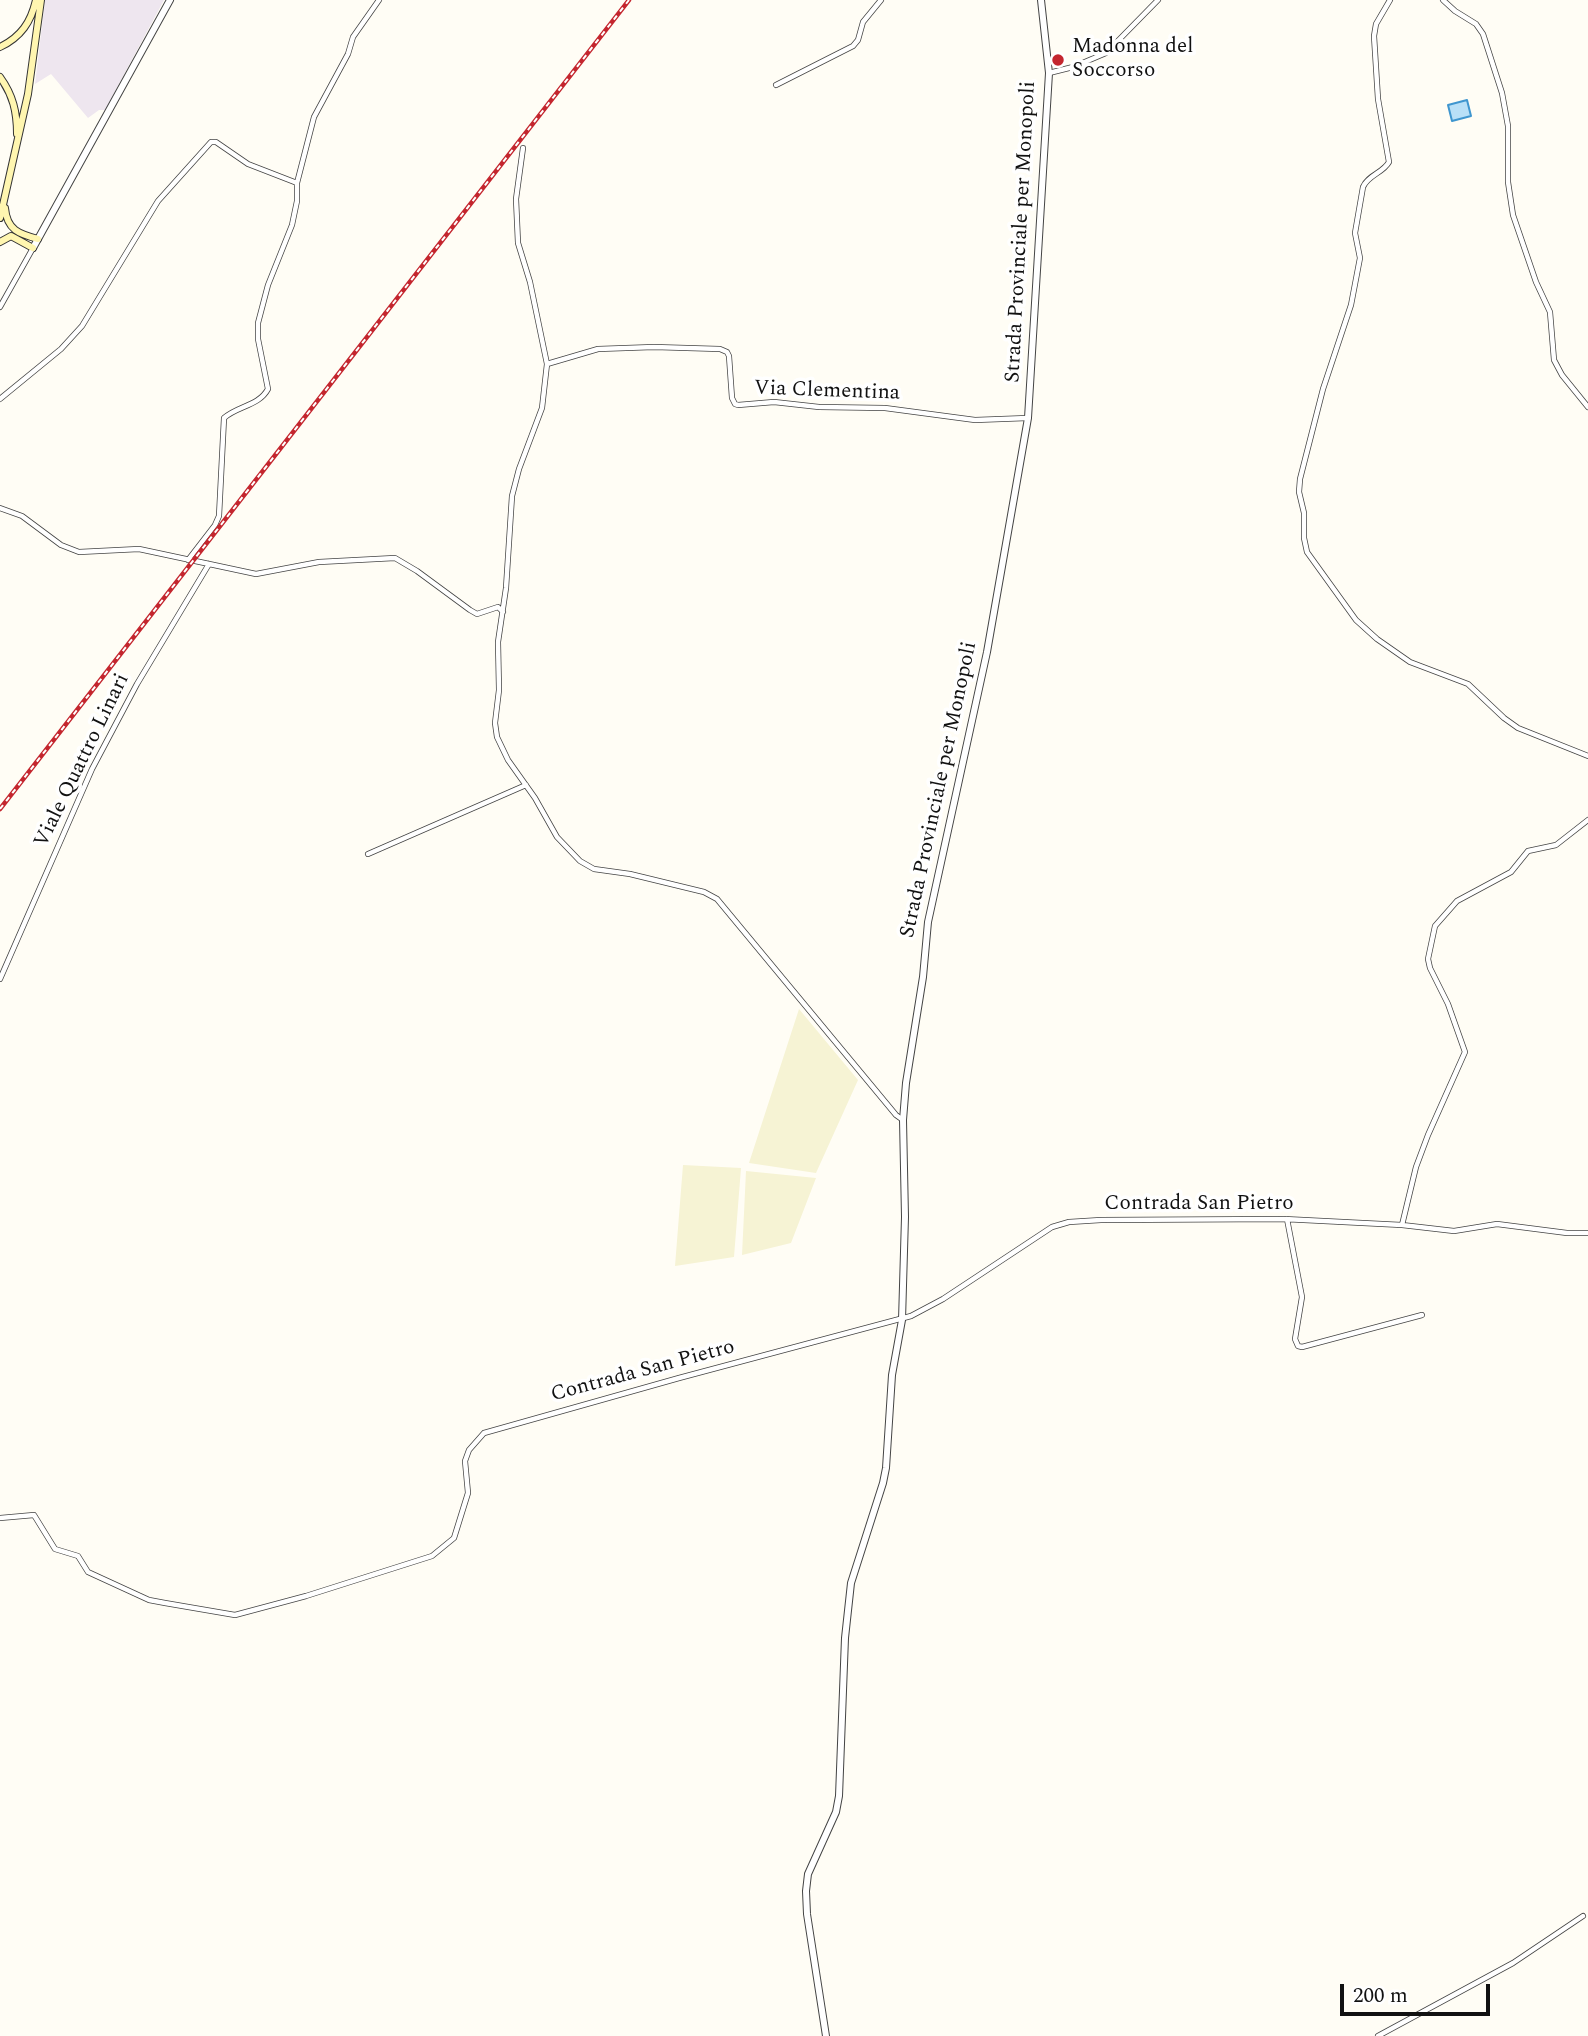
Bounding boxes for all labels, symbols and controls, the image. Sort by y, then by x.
place label: Madonna del Soccorso [1072,35,1193,85]
marker: Madonna del Soccorso [1050,52,1066,68]
street label: Strada Provinciale per Monopoli [1002,80,1042,384]
street label: Via Clementina [754,377,900,407]
street label: Strada Provinciale per Monopoli [896,640,984,940]
street label: Viale Quattro Linari [30,670,136,852]
street label: Contrada San Pietro [1104,1192,1294,1218]
street label: Contrada San Pietro [548,1335,738,1409]
scale bar [1343,1969,1494,2013]
text: 200 m [1353,1980,1408,2012]

